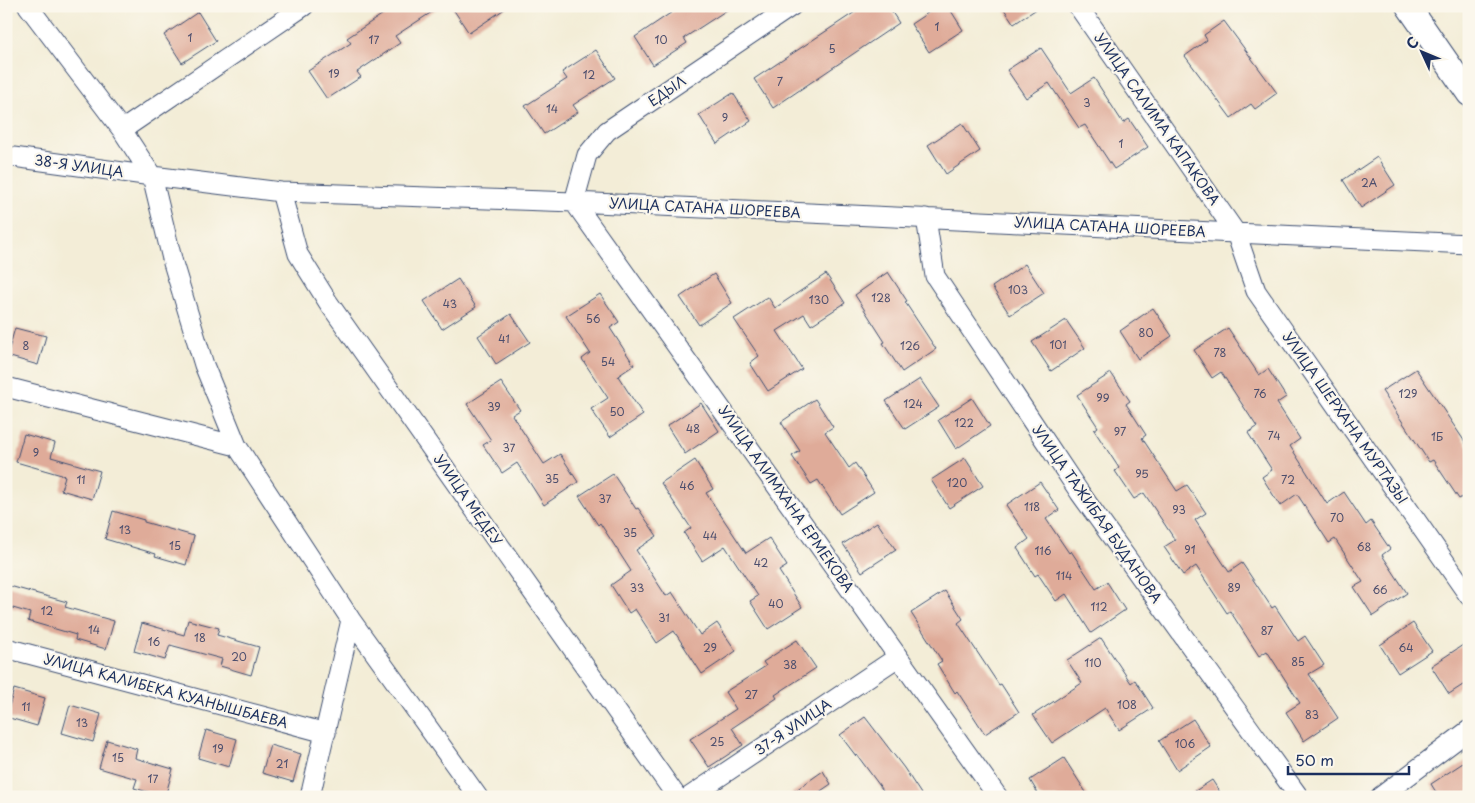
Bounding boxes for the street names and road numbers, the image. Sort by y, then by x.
street label: УЛИЦА САЛИМА КАПАКОВА [1090,28,1225,209]
street label: ЕДЫЛ [643,70,690,111]
street label: 38-Я УЛИЦА [33,149,125,182]
street label: УЛИЦА САТАНА ШОРЕЕВА [609,192,801,223]
street label: УЛИЦА САТАНА ШОРЕЕВА [1014,211,1206,242]
street label: УЛИЦА ШЕРХАНА МУРТАЗЫ [1278,327,1413,508]
street label: УЛИЦА АЛИМХАНА ЕРМЕКОВА [714,401,859,597]
street label: УЛИЦА ТАЖИБАЯ БУДАНОВА [1028,420,1167,607]
street label: УЛИЦА МЕДЕУ [429,450,508,550]
street label: УЛИЦА КАЛИБЕКА КУАНЫШБАЕВА [42,648,291,733]
street label: 37-Я УЛИЦА [750,693,836,760]

